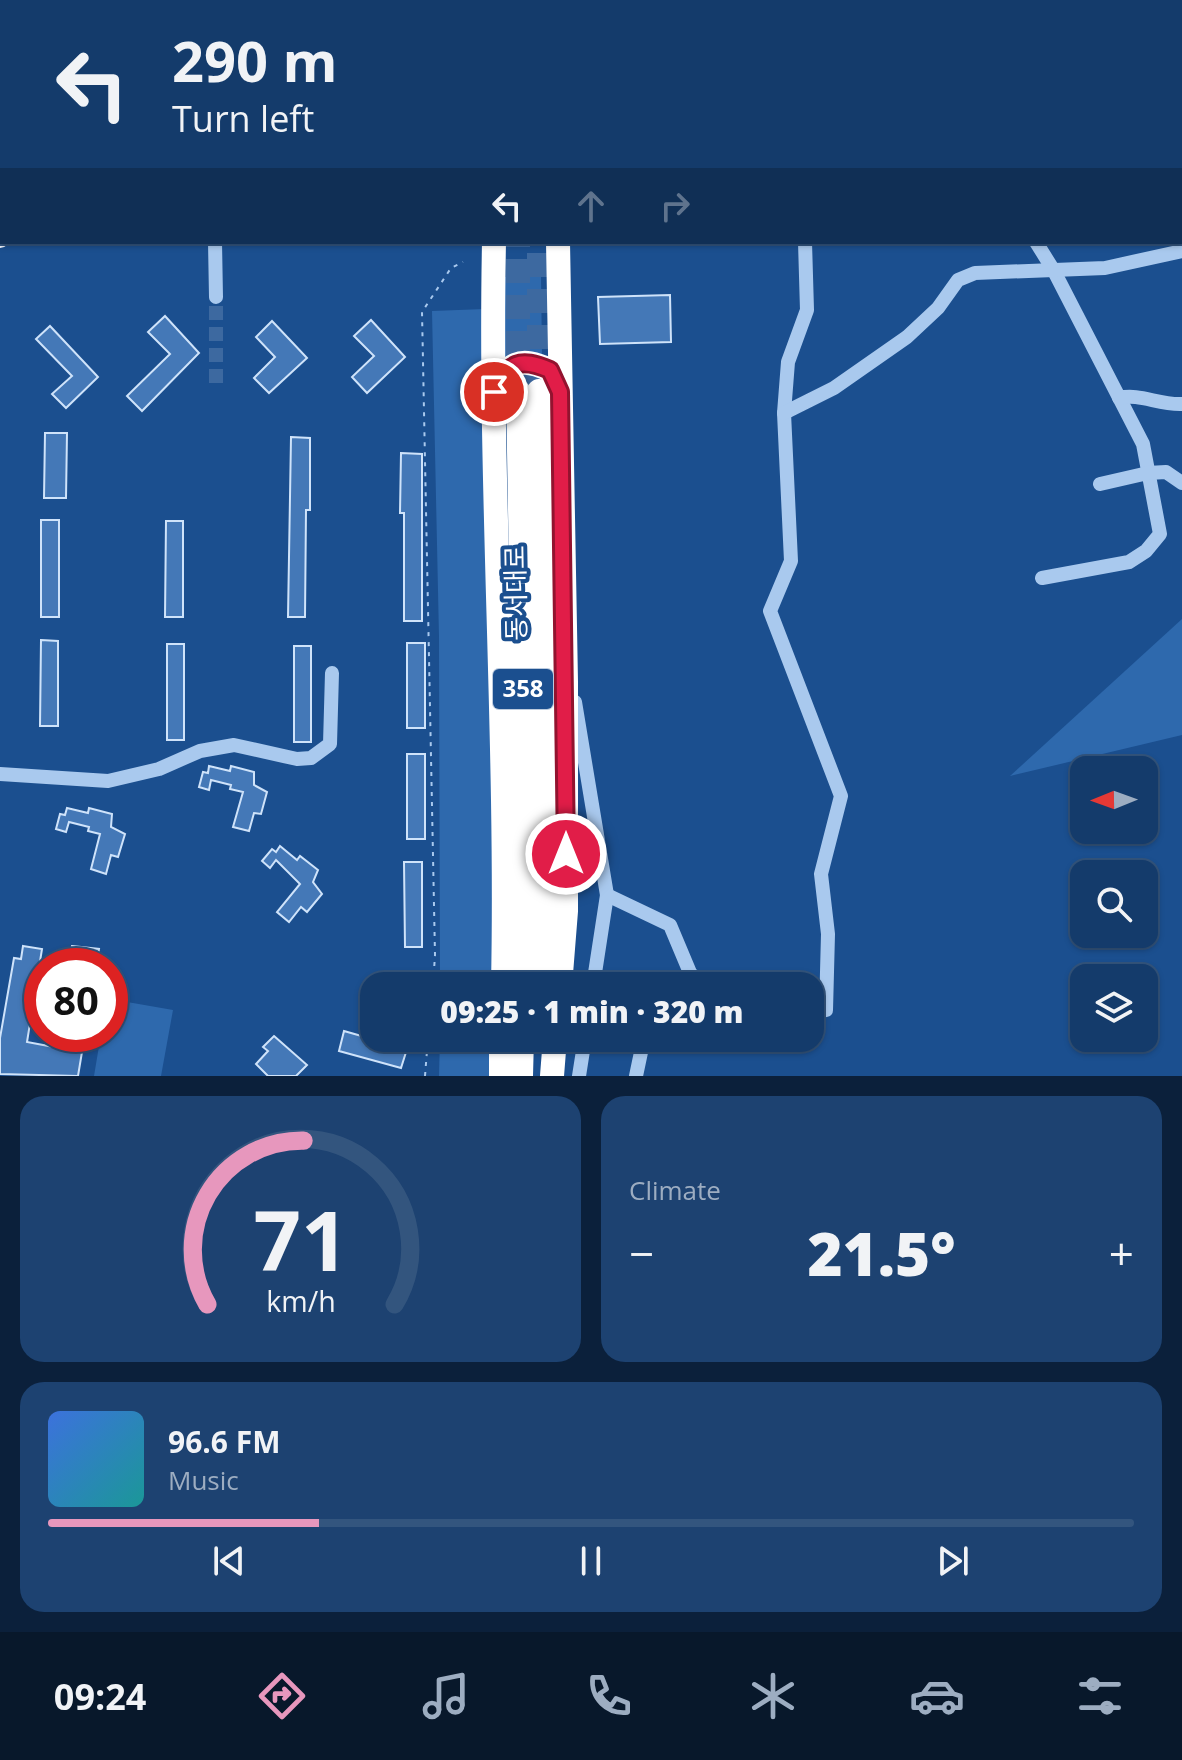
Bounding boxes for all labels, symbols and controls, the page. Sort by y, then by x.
text: 290 m [172,22,338,98]
icon: left [40,32,144,136]
text: Turn left [172,94,314,143]
icon: left [485,184,529,228]
icon: ahead [569,184,613,228]
icon: right [653,184,697,228]
pin [460,358,528,426]
icon: arrive [472,370,516,414]
street label: 동서대로 [496,545,534,641]
road number: 358 [493,669,553,709]
north arrow [1070,756,1158,844]
map controls [1070,756,1158,1052]
position arrow [524,812,608,896]
button: search [1070,860,1158,948]
speed limit sign: 80 [24,948,128,1052]
button: layers [1070,964,1158,1052]
text: 09:25 · 1 min · 320 m [440,991,744,1032]
text: Climate [629,1172,721,1208]
text: 71 [253,1182,348,1295]
text: 21.5° [807,1212,956,1294]
text: − [629,1223,654,1283]
text: + [1109,1223,1134,1283]
text: km/h [266,1281,335,1320]
text: 96.6 FM [168,1421,281,1462]
text: Music [168,1462,239,1498]
icon: previous [207,1539,251,1583]
icon: pause [569,1539,613,1583]
icon: next [931,1539,975,1583]
icon: directions [254,1668,310,1724]
icon: music [418,1668,474,1724]
icon: phone [581,1668,637,1724]
icon: climate [745,1668,801,1724]
icon: car [909,1668,965,1724]
icon: filters [1072,1668,1128,1724]
text: 09:24 [54,1672,146,1721]

